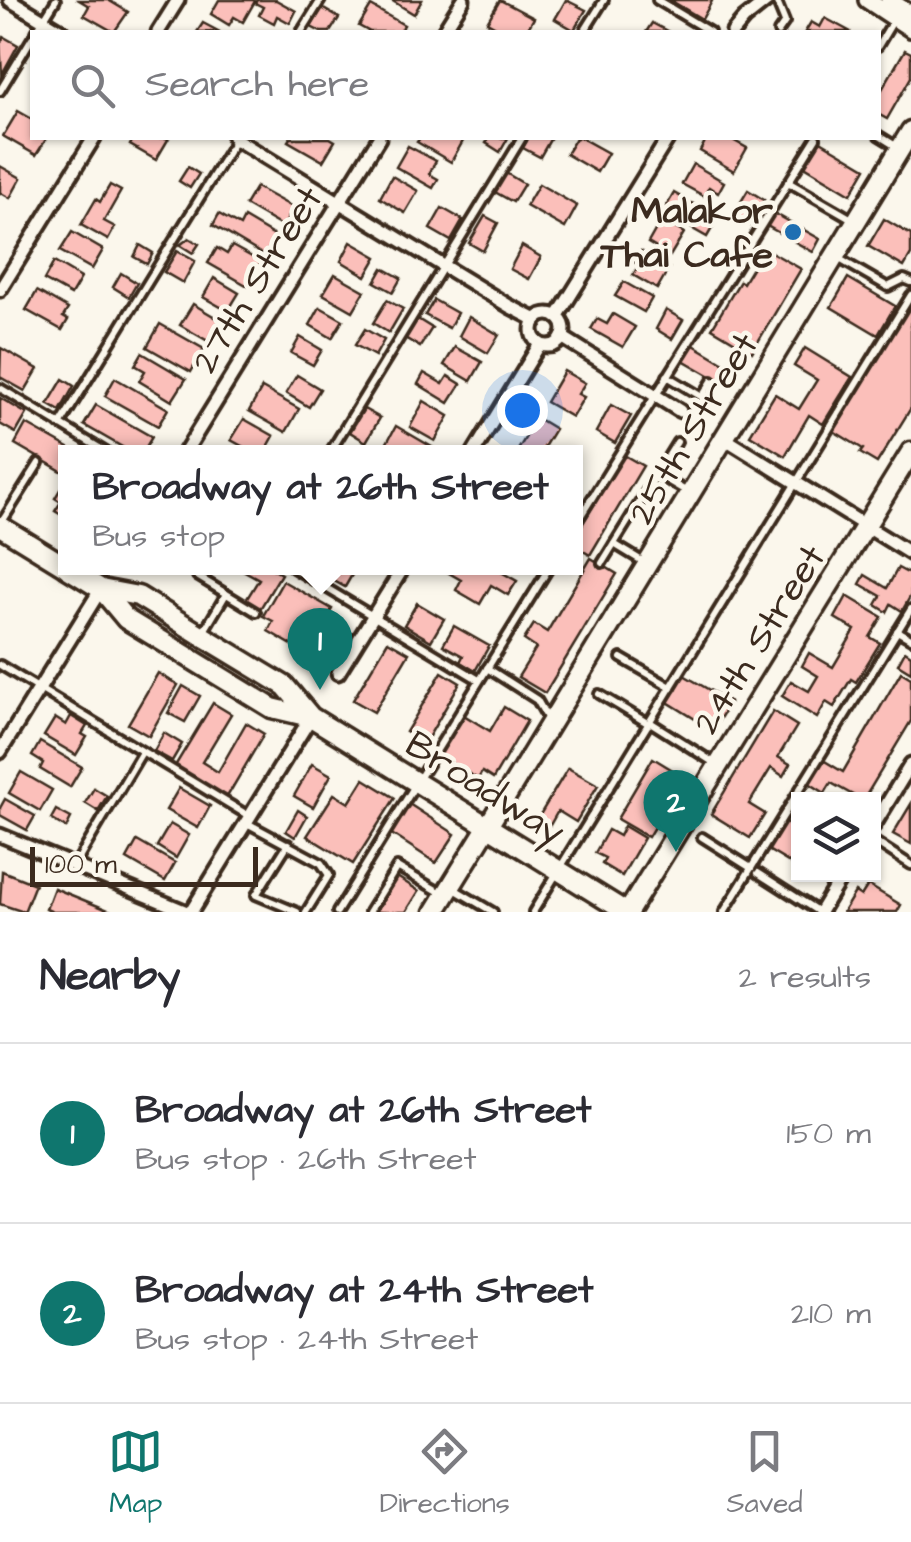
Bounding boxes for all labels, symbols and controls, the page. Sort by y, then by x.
search box [30,30,881,140]
icon: search [65,58,120,113]
text: Search here [145,59,369,111]
street label: 27th Street [180,176,336,384]
place label: Malakor Thai Cafe [600,186,773,282]
marker: Malakor Thai Cafe [782,221,804,243]
street label: 25th Street [616,323,771,535]
your location [497,385,548,436]
popup [58,445,583,575]
text: Broadway at 26th Street [92,462,549,514]
text: Bus stop [92,514,225,559]
street label: 24th Street [681,535,839,745]
pin: 1 [288,608,352,690]
street label: Broadway [395,719,575,859]
pin: 2 [644,770,708,852]
map controls [791,792,881,882]
button: layers [791,792,881,882]
scale bar [30,842,258,886]
text: 100 m [45,845,117,884]
text: Nearby [40,948,180,1006]
text: 2 results [739,955,871,1000]
text: Broadway at 26th Street [135,1085,591,1137]
text: 1 [70,1111,75,1156]
text: 150 m [786,1111,871,1156]
text: Bus stop · 26th Street [135,1137,477,1182]
text: Broadway at 24th Street [135,1265,593,1317]
text: 2 [63,1291,82,1336]
text: 210 m [791,1291,871,1336]
text: Bus stop · 24th Street [135,1317,478,1362]
tab: Map [108,1424,163,1523]
tab: Directions [380,1424,510,1523]
tab: Saved [726,1424,803,1523]

